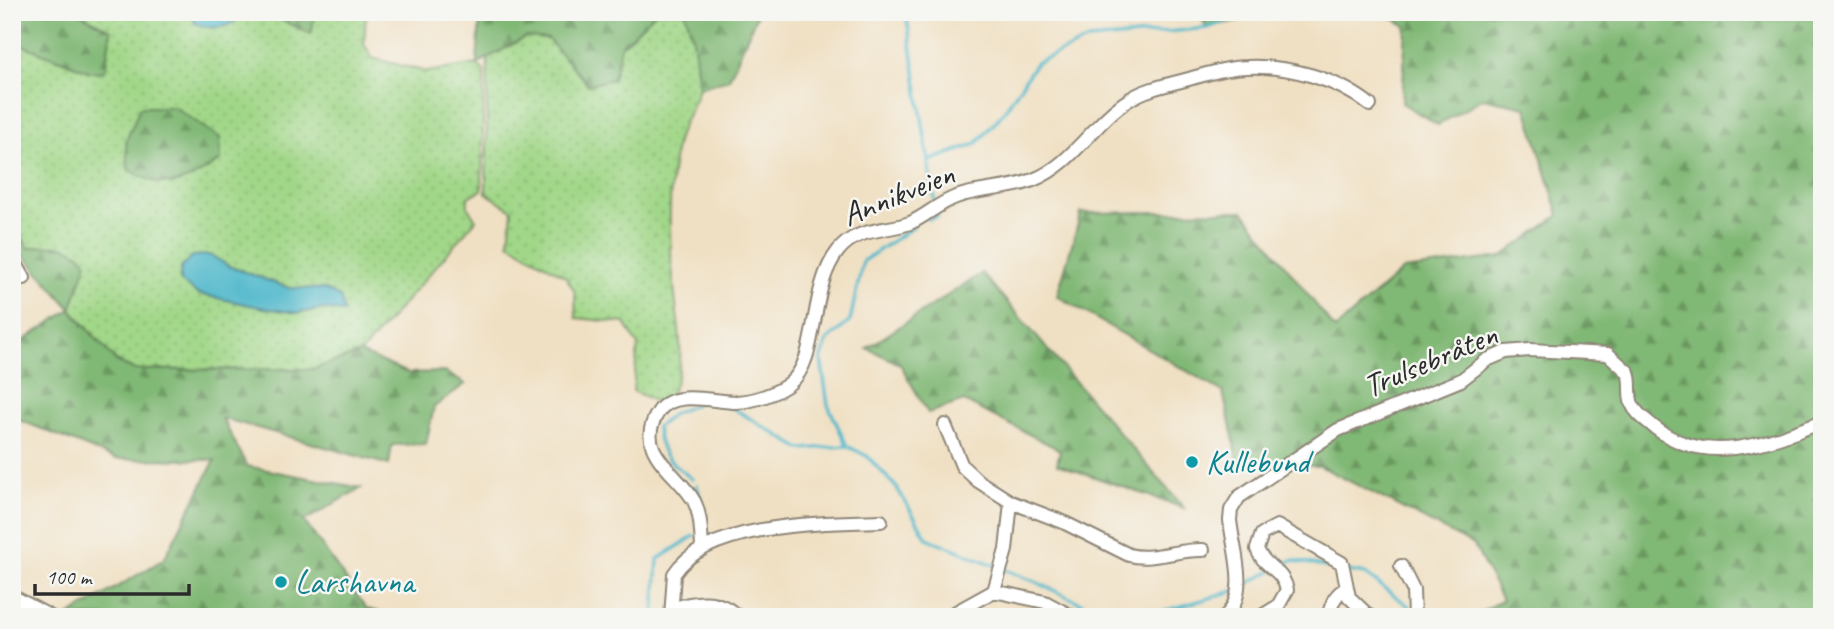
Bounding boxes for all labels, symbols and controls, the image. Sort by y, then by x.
street label: Annikveien [836,152,960,235]
street label: Trulsebråten [1357,313,1503,407]
place label: Kullebund [1206,441,1314,483]
marker: Kullebund [1184,454,1200,470]
scale bar [35,552,189,596]
place label: Larshavna [295,561,417,603]
text: 100 m [46,564,93,590]
marker: Larshavna [273,574,289,590]

